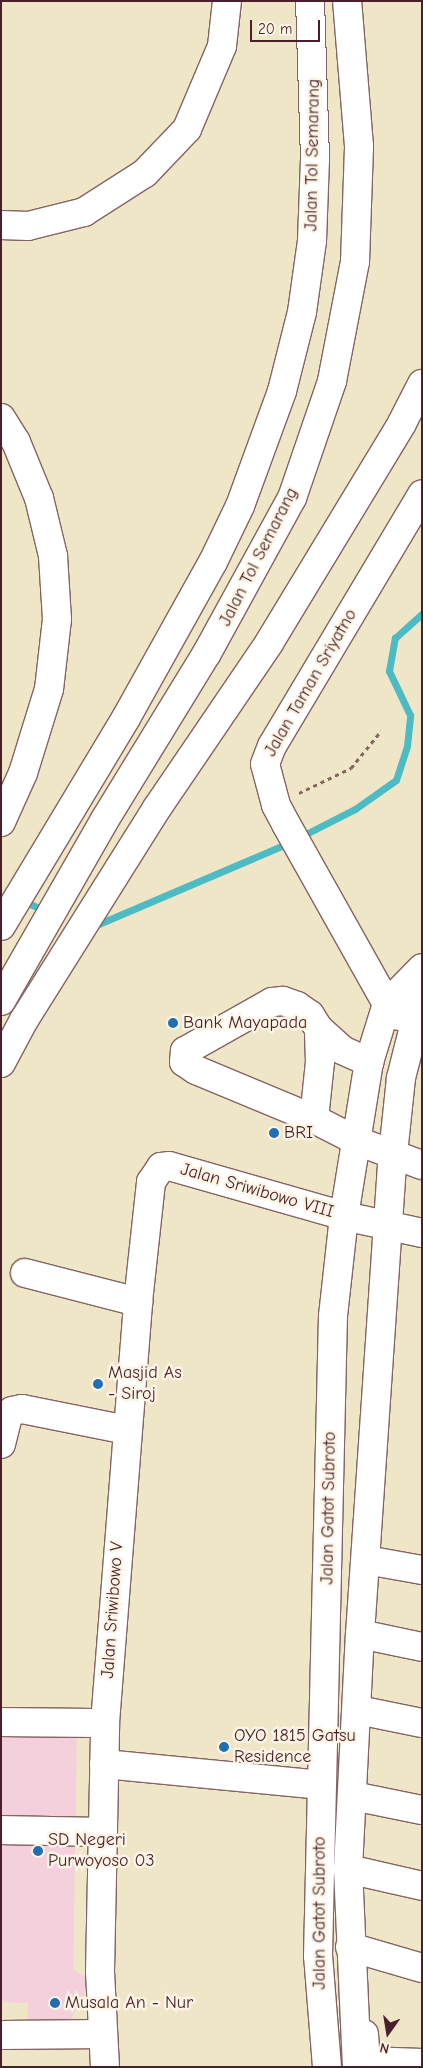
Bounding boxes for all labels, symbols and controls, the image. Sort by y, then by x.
scale bar [253,10,323,42]
text: 20 m [258,20,292,38]
street label: Jalan Tol Semarang [301,79,325,231]
street label: Jalan Tol Semarang [215,484,303,630]
street label: Jalan Taman Sriyatno [260,605,362,761]
place label: Bank Mayapada [183,1012,307,1034]
marker: Bank Mayapada [167,1017,179,1029]
place label: BRI [284,1122,313,1144]
marker: BRI [268,1127,280,1139]
street label: Jalan Sriwibowo VIII [178,1159,336,1223]
place label: Masjid As - Siroj [108,1363,182,1406]
marker: Masjid As - Siroj [92,1378,104,1390]
street label: Jalan Gatot Subroto [317,1431,341,1585]
street label: Jalan Sriwibowo V [97,1541,129,1679]
place label: OYO 1815 Gatsu Residence [234,1726,356,1768]
marker: OYO 1815 Gatsu Residence [218,1741,230,1753]
place label: SD Negeri Purwoyoso 03 [48,1830,155,1872]
street label: Jalan Gatot Subroto [309,1836,331,1990]
marker: SD Negeri Purwoyoso 03 [32,1845,44,1857]
place label: Musala An - Nur [65,1992,193,2014]
marker: Musala An - Nur [49,1997,61,2009]
north arrow [363,2008,413,2058]
text: N [378,2039,391,2057]

